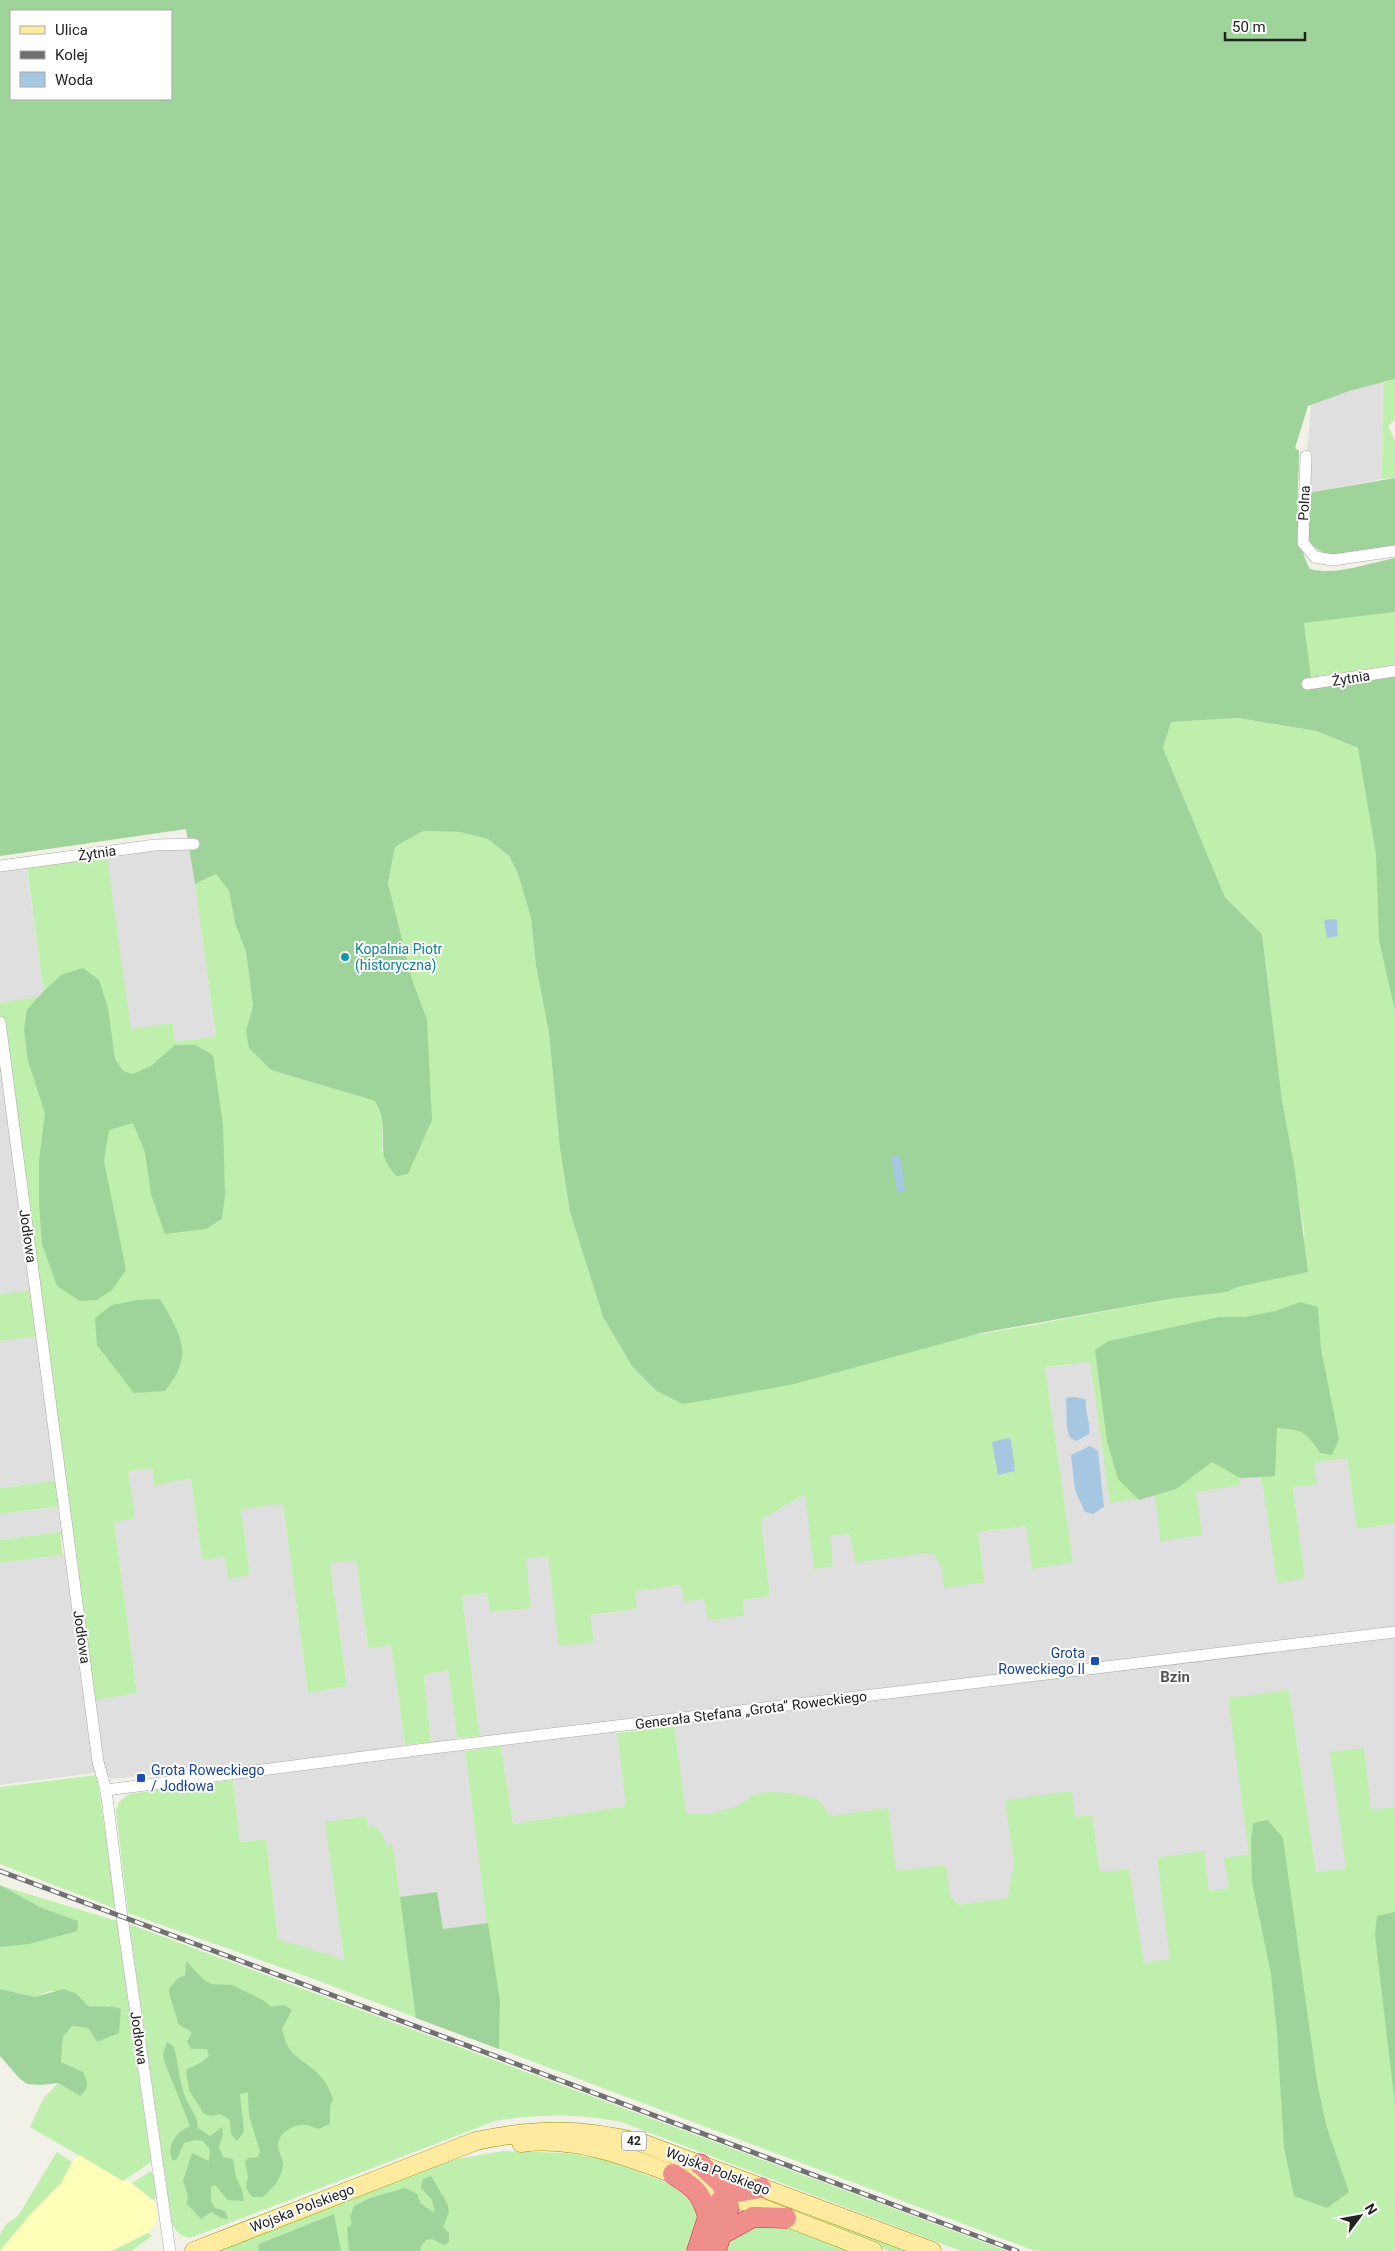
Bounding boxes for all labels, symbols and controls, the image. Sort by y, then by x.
legend [10,10,172,100]
scale bar [1225,10,1305,42]
text: 50 m [1232,18,1266,36]
text: Ulica [55,21,88,39]
text: Kolej [55,46,88,64]
text: Woda [55,71,93,89]
street label: Polna [1295,485,1313,521]
street label: Żytnia [1331,667,1371,689]
street label: Żytnia [77,842,117,864]
place label: Kopalnia Piotr (historyczna) [355,941,442,974]
marker: Kopalnia Piotr (historyczna) [339,951,351,963]
street label: Jodłowa [16,1208,40,1264]
street label: Jodłowa [70,1609,94,1665]
place label: Grota Roweckiego II [998,1645,1085,1677]
marker: Grota Roweckiego II [1089,1655,1101,1667]
district label: Bzin [1160,1668,1190,1686]
street label: Generała Stefana „Grota” Roweckiego [634,1688,868,1732]
place label: Grota Roweckiego / Jodłowa [151,1762,264,1794]
marker: Grota Roweckiego / Jodłowa [135,1772,147,1784]
street label: Jodłowa [127,2010,151,2066]
road number: 42 [622,2132,646,2150]
street label: Wojska Polskiego [664,2144,772,2198]
street label: Wojska Polskiego [248,2181,356,2235]
north arrow [1335,2191,1385,2241]
text: N [1362,2201,1380,2218]

